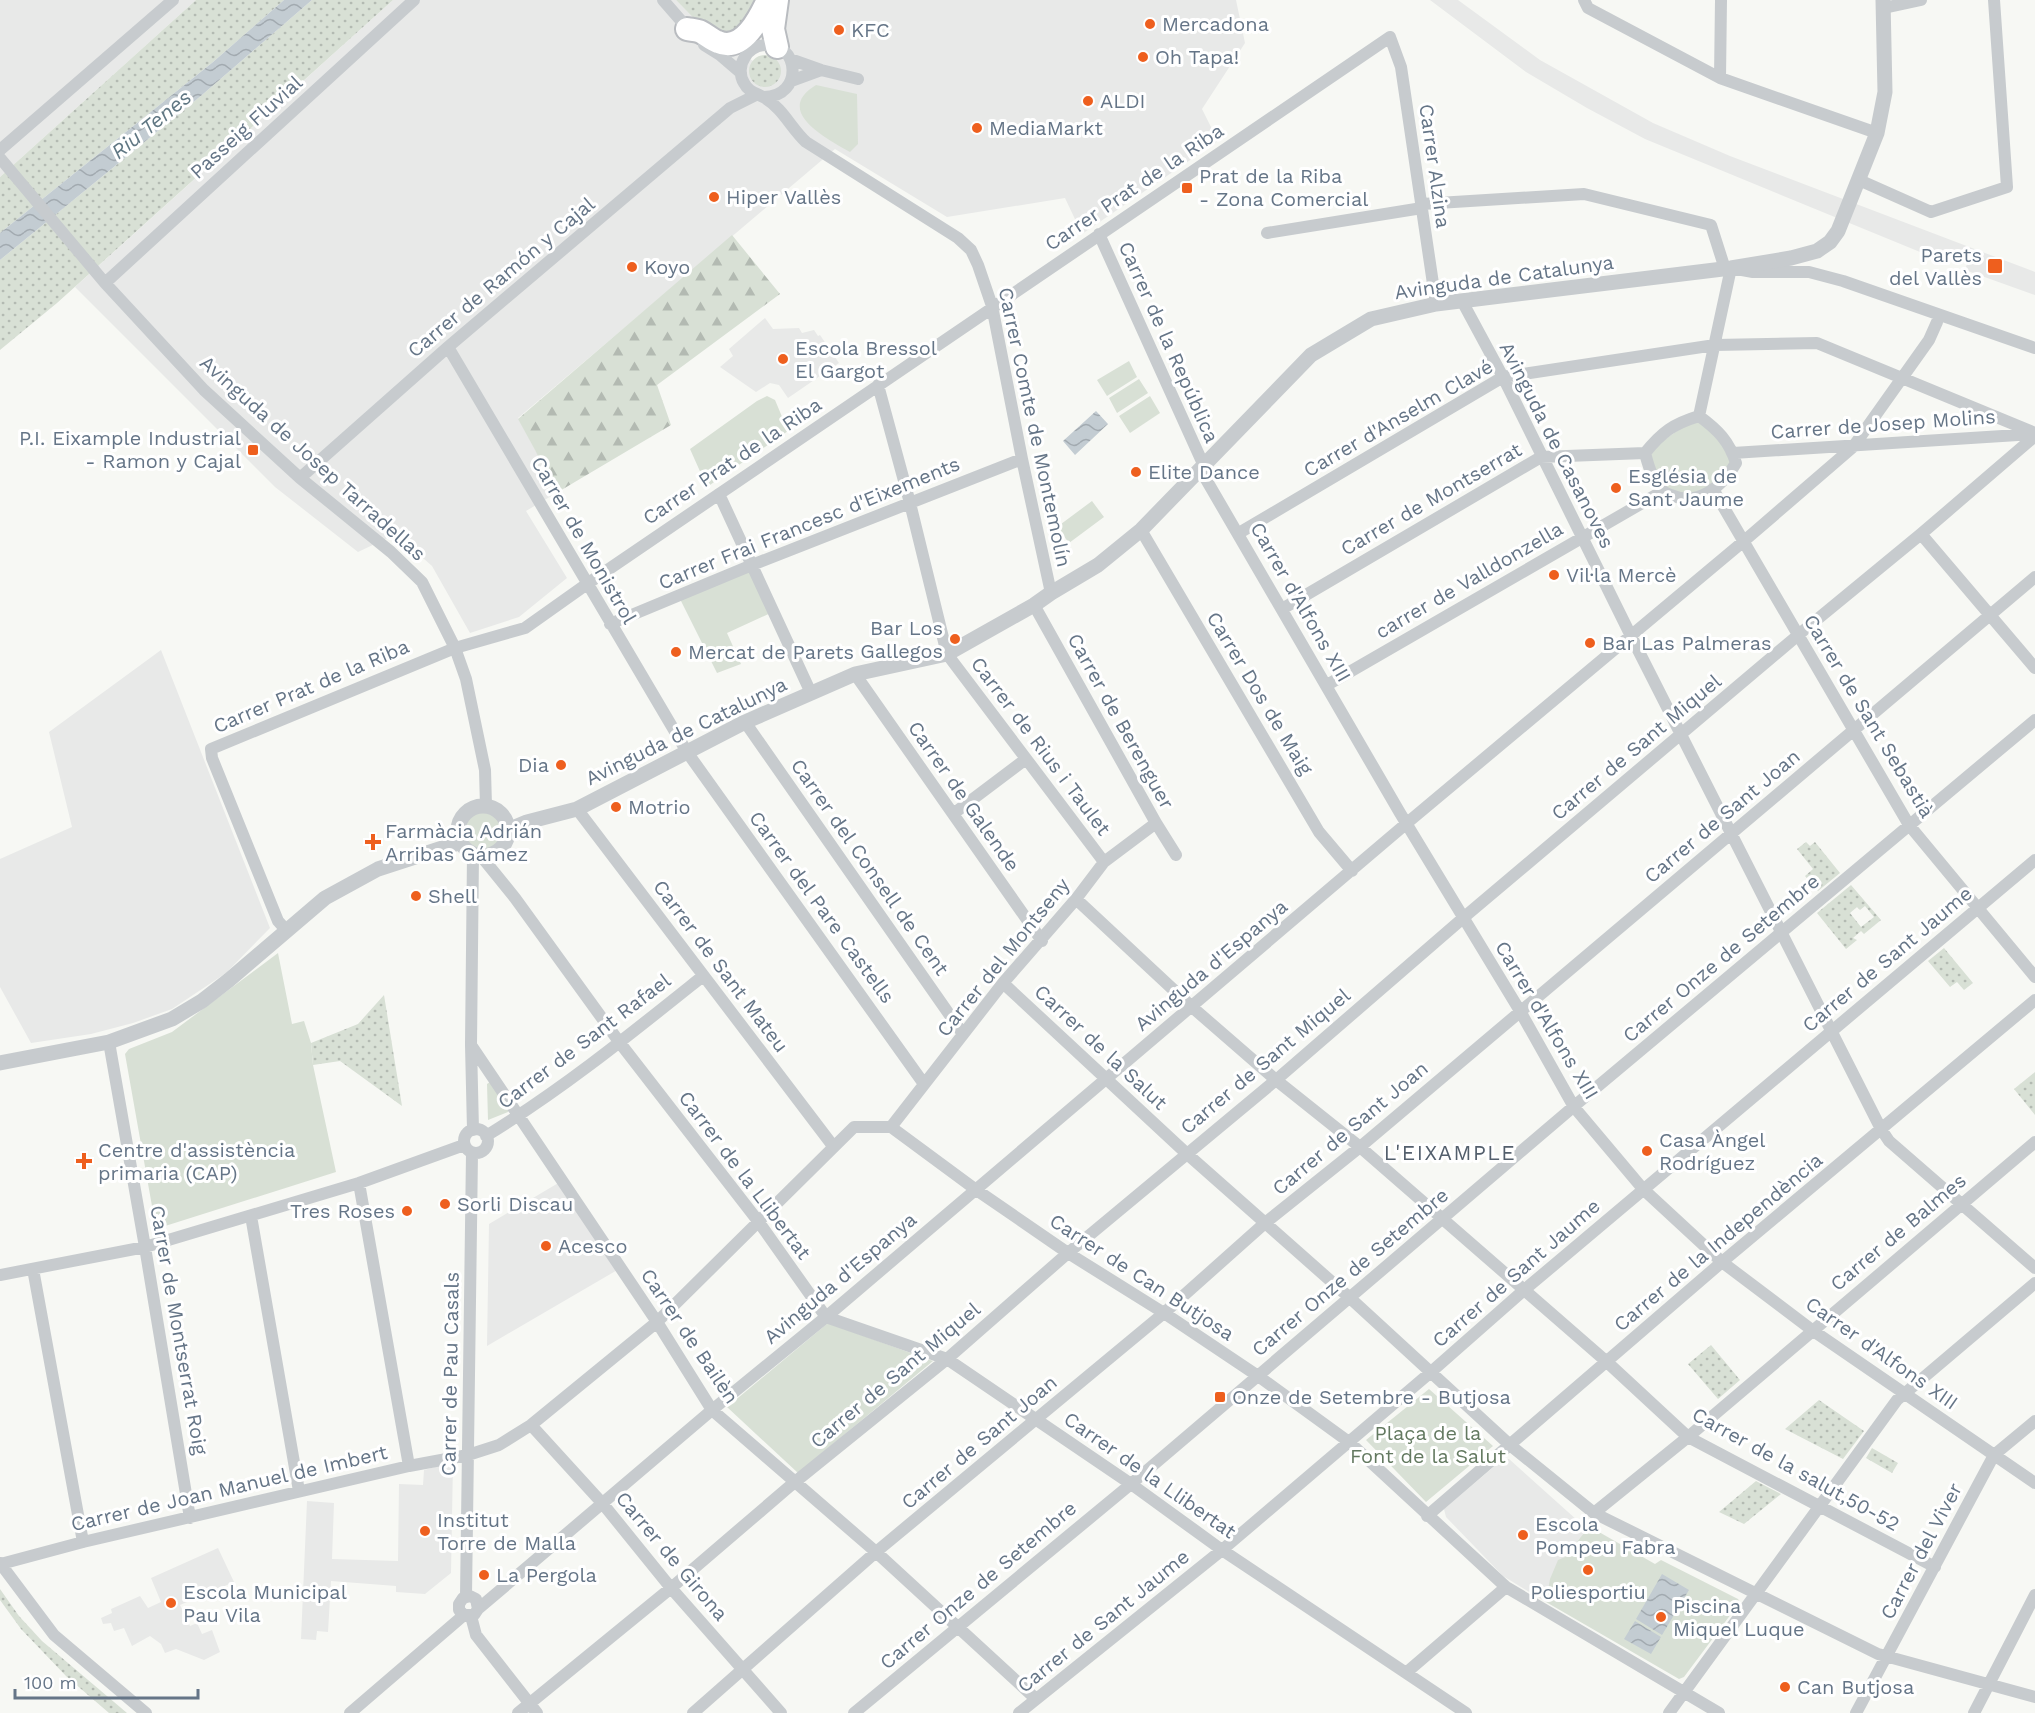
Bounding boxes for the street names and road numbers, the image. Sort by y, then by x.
street label: Passeig Fluvial [185,70,307,184]
street label: Carrer Alzina [1414,102,1456,230]
street label: Carrer Prat de la Riba [1040,118,1228,256]
street label: Carrer de Ramón y Cajal [403,192,599,362]
street label: Carrer de la República [1114,238,1224,446]
street label: Avinguda de Catalunya [1393,250,1615,304]
street label: Carrer Comte de Montemolín [994,285,1076,569]
street label: Avinguda de Casanoves [1494,338,1620,552]
street label: Avinguda de Josep Tarradellas [195,350,431,566]
street label: Carrer d'Anselm Clavé [1299,354,1497,482]
street label: Carrer Prat de la Riba [638,392,826,530]
street label: Carrer de Josep Molins [1770,404,1996,444]
street label: Carrer de Montserrat [1336,437,1526,561]
street label: Carrer Frai Francesc d'Eixements [655,451,963,595]
street label: Carrer de Monistrol [526,452,642,628]
street label: carrer de Valldonzella [1371,516,1567,644]
street label: Carrer d'Alfons XIII [1245,518,1357,686]
street label: Carrer Dos de Maig [1202,607,1318,779]
street label: Carrer de Sant Sebastià [1799,610,1939,822]
street label: Carrer de Berenguer [1063,629,1179,813]
street label: Carrer Prat de la Riba [209,634,413,738]
street label: Carrer de Rius i Taulet [966,652,1116,840]
street label: Carrer de Sant Miquel [1546,669,1726,825]
street label: Avinguda de Catalunya [581,672,791,790]
street label: Carrer de Galende [903,716,1025,876]
street label: Carrer de Sant Joan [1639,744,1805,888]
street label: Carrer del Consell de Cent [786,754,954,980]
street label: Carrer del Pare Castells [744,806,900,1008]
street label: Carrer Onze de Setembre [1618,869,1824,1047]
street label: Carrer del Montseny [932,872,1075,1041]
street label: Carrer de Sant Mateu [648,875,794,1057]
street label: Carrer de Sant Jaume [1797,881,1977,1037]
street label: Avinguda d'Espanya [1130,894,1292,1036]
street label: Carrer d'Alfons XIII [1490,936,1604,1104]
street label: Carrer de Sant Rafael [493,968,675,1114]
street label: Carrer de la Salut [1030,979,1173,1115]
street label: Carrer de Sant Miquel [1175,983,1355,1139]
street label: Carrer de Sant Joan [1267,1056,1433,1200]
street label: Carrer de la Llibertat [674,1086,816,1264]
street label: Carrer de la Independència [1609,1148,1827,1336]
street label: Carrer de Balmes [1825,1168,1971,1296]
street label: Carrer Onze de Setembre [1247,1183,1453,1361]
street label: Carrer de Sant Jaume [1427,1194,1605,1352]
street label: Carrer de Montserrat Roig [145,1203,213,1457]
street label: Avinguda d'Espanya [759,1207,921,1349]
street label: Carrer de Can Butjosa [1045,1208,1239,1346]
street label: Carrer de Bailèn [636,1264,744,1408]
street label: Carrer de Pau Casals [436,1272,464,1476]
street label: Carrer d'Alfons XIII [1801,1291,1963,1415]
street label: Carrer de Sant Miquel [805,1297,985,1453]
street label: Carrer de Sant Joan [896,1370,1062,1514]
street label: Carrer de la salut,50-52 [1688,1402,1904,1536]
street label: Carrer de la Llibertat [1059,1407,1241,1544]
street label: Carrer de Joan Manuel de Imbert [69,1440,390,1536]
street label: Carrer del Viver [1875,1479,1967,1623]
street label: Carrer de Girona [611,1486,733,1626]
street label: Carrer Onze de Setembre [875,1496,1081,1674]
street label: Carrer de Sant Jaume [1012,1544,1194,1698]

